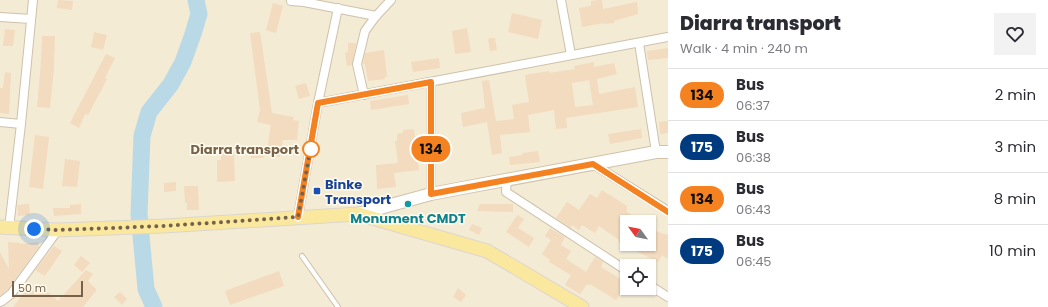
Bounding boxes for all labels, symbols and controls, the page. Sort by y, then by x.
text: Diarra transport [680,10,841,37]
button: heart [994,13,1036,55]
text: Walk · 4 min · 240 m [680,39,808,58]
text: Bus [736,74,764,95]
text: 2 min [995,84,1036,105]
text: 134 [690,85,714,105]
text: 06:37 [736,96,770,115]
text: Bus [736,126,764,147]
line badge: 134 [408,136,454,162]
text: 3 min [994,136,1036,157]
text: 175 [691,137,713,157]
text: 134 [419,139,443,159]
place label: Diarra transport [191,140,299,159]
marker: Diarra transport [302,140,320,158]
text: 06:38 [736,148,771,167]
place label: Binke Transport [325,175,391,209]
text: Bus [736,178,764,199]
marker: Binke Transport [312,186,322,196]
text: 8 min [994,188,1036,209]
text: 134 [690,189,714,209]
marker: Monument CMDT [403,199,413,209]
text: 06:43 [736,200,771,219]
place label: Monument CMDT [350,209,466,228]
north arrow [620,215,656,251]
map controls [620,215,656,295]
your location [24,219,44,239]
text: Bus [736,230,764,251]
text: 10 min [989,240,1036,261]
text: 175 [691,241,713,261]
text: 06:45 [736,252,772,271]
button: locate [620,259,656,295]
scale bar [12,279,83,298]
text: 50 m [18,280,46,296]

